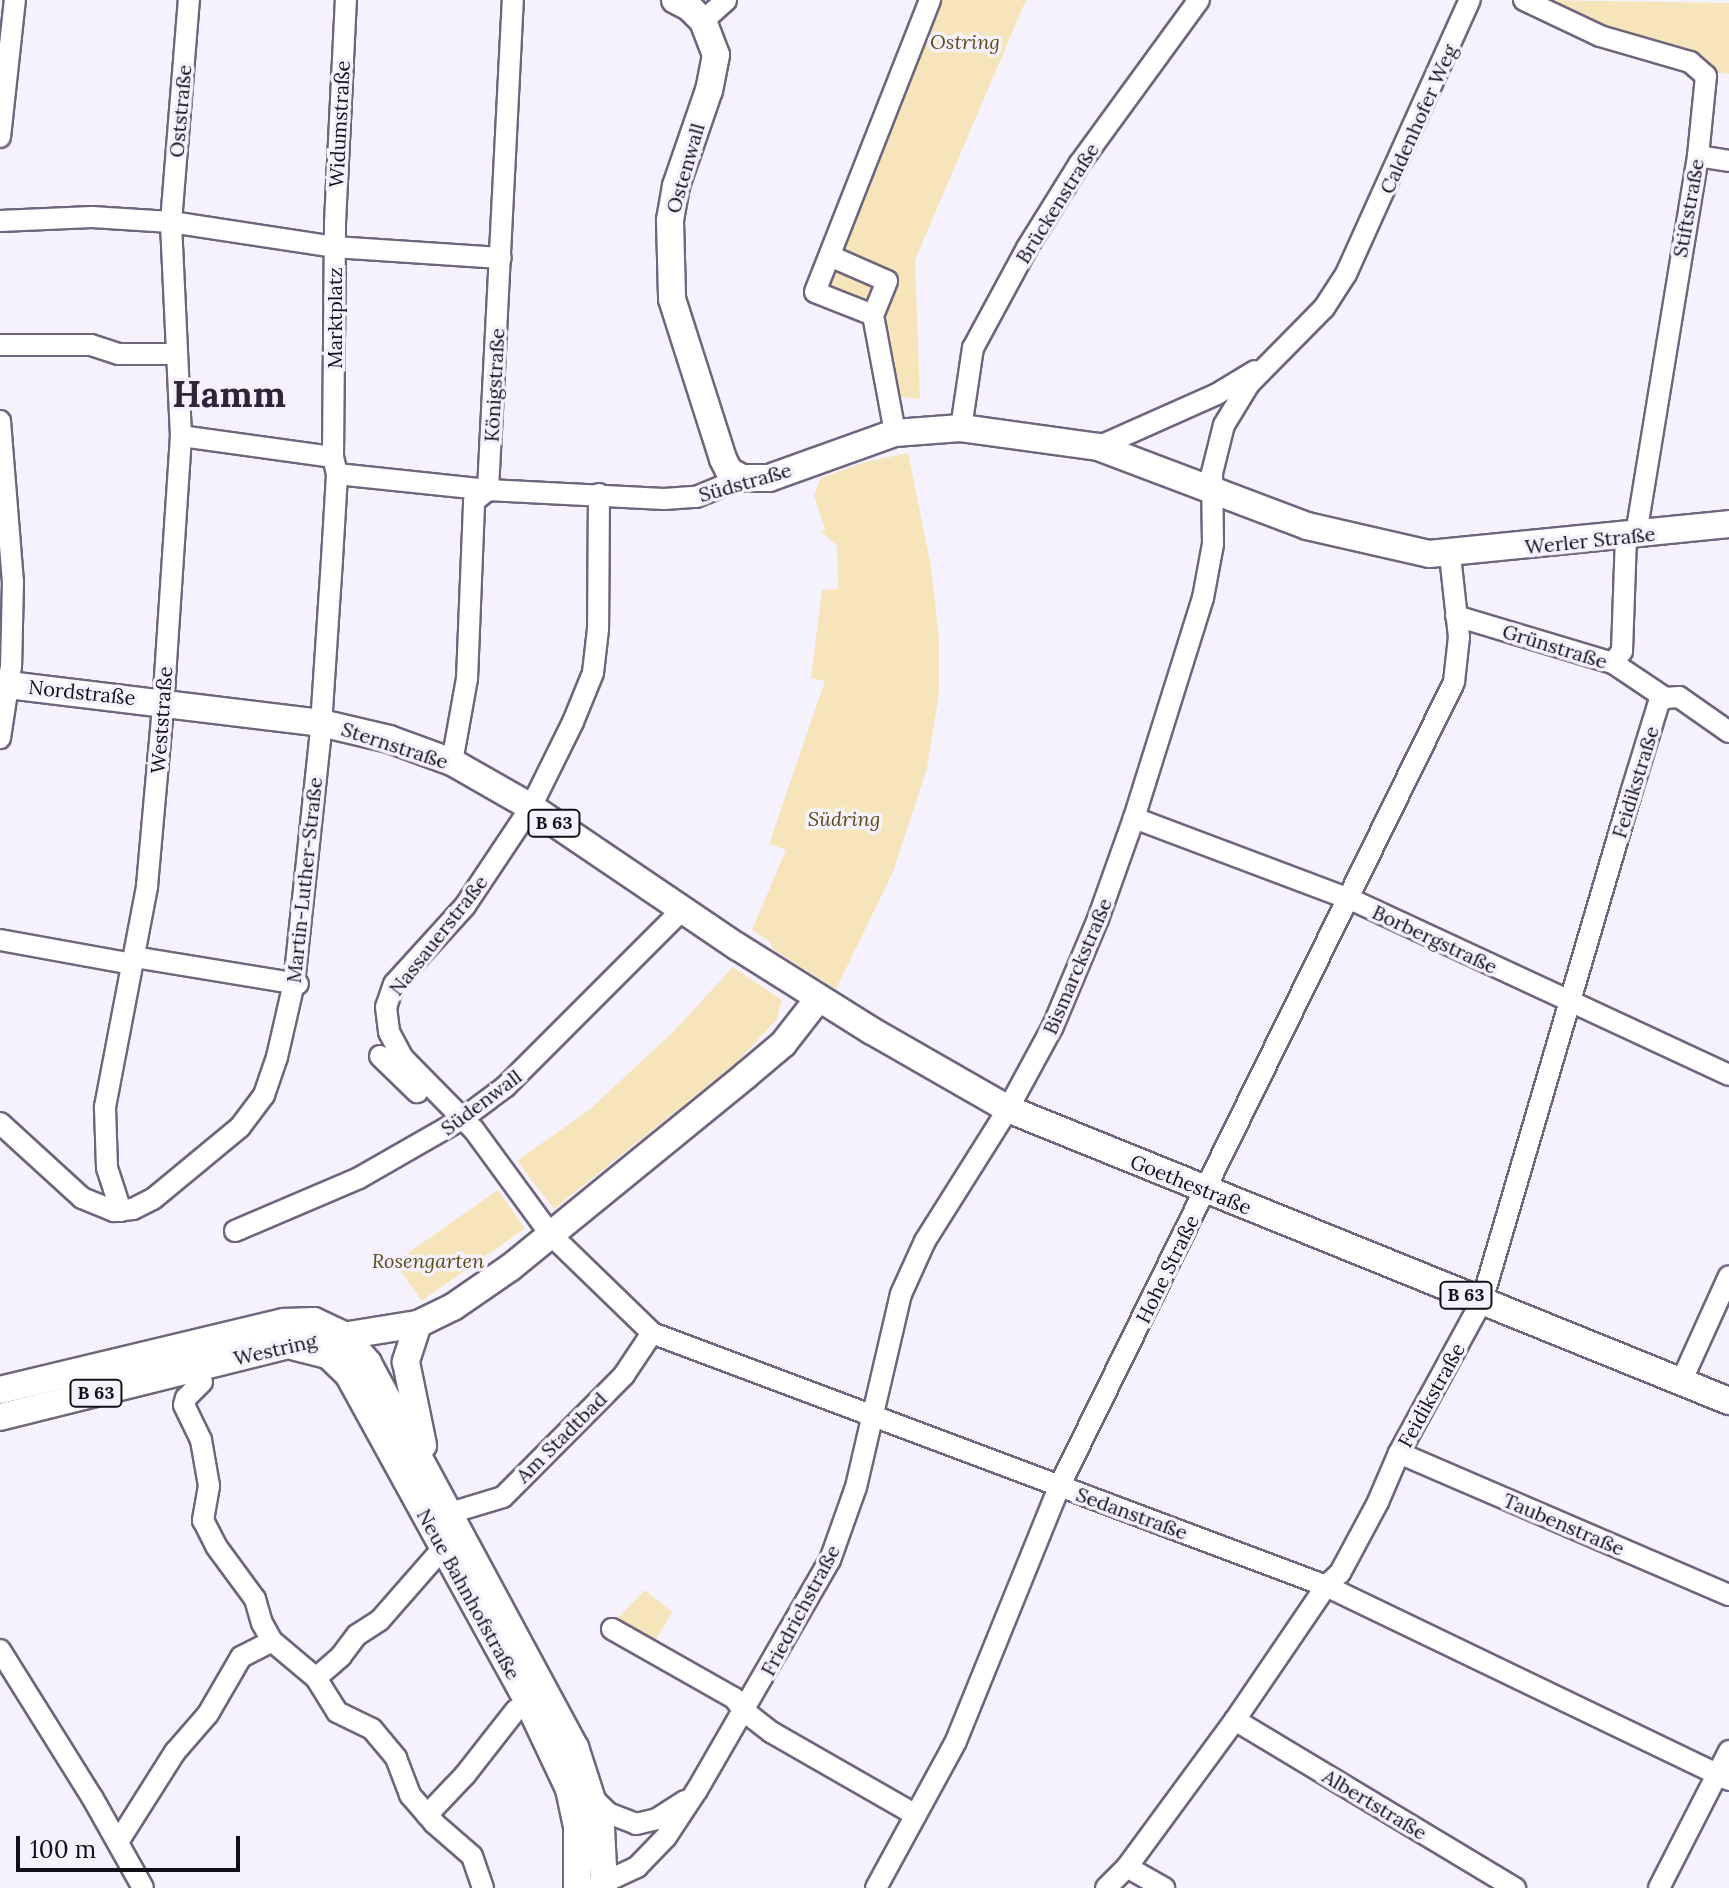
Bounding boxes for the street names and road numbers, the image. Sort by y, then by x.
street label: Caldenhofer Weg [1374,41,1462,197]
street label: Widumstraße [324,60,354,188]
street label: Oststraße [164,64,196,158]
street label: Ostenwall [661,120,709,216]
street label: Brückenstraße [1010,138,1104,268]
street label: Stiftstraße [1668,157,1708,259]
street label: Marktplatz [322,267,346,369]
street label: Königstraße [479,327,509,443]
street label: Südstraße [696,457,794,507]
street label: Werler Straße [1524,521,1656,559]
street label: Grünstraße [1500,619,1610,673]
street label: Weststraße [145,666,177,774]
street label: Nordstraße [27,674,137,710]
street label: Sternstraße [339,716,451,774]
street label: Feidikstraße [1607,723,1663,841]
street label: Martin-Luther-Straße [281,776,327,984]
road number: B 63 [526,809,582,837]
street label: Nassauerstraße [384,870,492,1000]
street label: Bismarckstraße [1038,894,1116,1038]
street label: Borbergstraße [1369,900,1501,978]
street label: Südenwall [436,1064,526,1140]
street label: Goethestraße [1127,1149,1255,1219]
street label: Hohe Straße [1131,1211,1203,1327]
road number: B 63 [1438,1281,1494,1309]
street label: Westring [231,1328,319,1370]
street label: Feidikstraße [1392,1339,1470,1451]
road number: B 63 [68,1379,124,1407]
street label: Am Stadtbad [511,1387,611,1487]
street label: Sedanstraße [1073,1482,1191,1544]
street label: Taubenstraße [1500,1488,1628,1560]
street label: Neue Bahnhofstraße [412,1504,526,1684]
street label: Friedrichstraße [755,1540,845,1680]
street label: Albertstraße [1319,1764,1431,1844]

